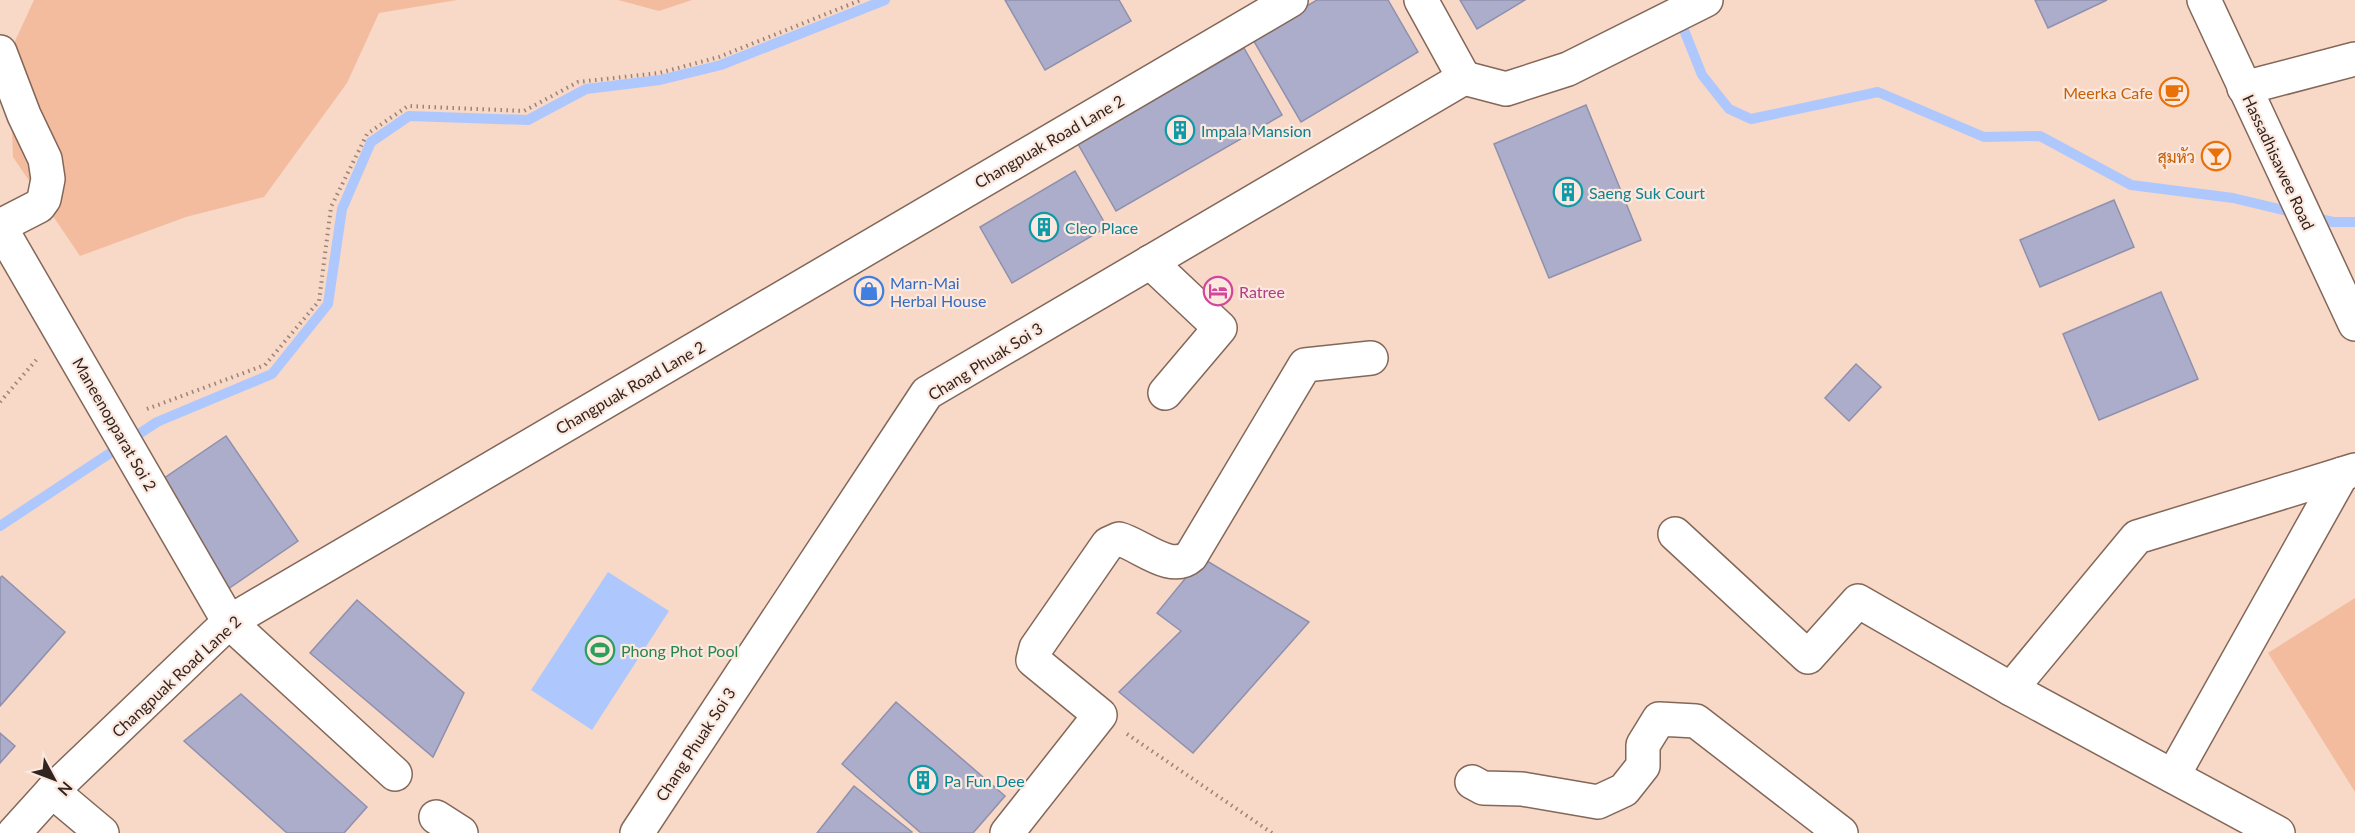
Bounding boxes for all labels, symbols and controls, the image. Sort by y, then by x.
cafe icon: Meerka Cafe [2158,76,2190,108]
place label: Meerka Cafe [2063,83,2153,102]
street label: Changpuak Road Lane 2 [971,90,1127,192]
street label: Hassadhisawee Road [2239,91,2319,233]
building icon: Impala Mansion [1164,114,1196,146]
place label: Impala Mansion [1201,121,1312,140]
bar icon: สุมหัว [2200,140,2232,172]
place label: สุมหัว [2158,147,2195,169]
building icon: Saeng Suk Court [1552,176,1584,208]
place label: Saeng Suk Court [1589,183,1705,202]
building icon: Cleo Place [1028,211,1060,243]
place label: Cleo Place [1065,218,1138,237]
place label: Marn-Mai Herbal House [890,273,986,310]
shop icon: Marn-Mai Herbal House [853,275,885,307]
hotel icon: Ratree [1202,275,1234,307]
place label: Ratree [1239,282,1285,301]
street label: Chang Phuak Soi 3 [924,318,1046,404]
street label: Changpuak Road Lane 2 [552,336,708,438]
street label: Maneenopparat Soi 2 [69,354,161,494]
street label: Changpuak Road Lane 2 [108,611,244,741]
sports icon: Phong Phot Pool [584,634,616,666]
place label: Phong Phot Pool [621,641,738,660]
street label: Chang Phuak Soi 3 [651,684,739,804]
north arrow [24,749,84,809]
building icon: Pa Fun Dee [907,764,939,796]
place label: Pa Fun Dee [944,771,1025,790]
text: N [54,778,77,800]

